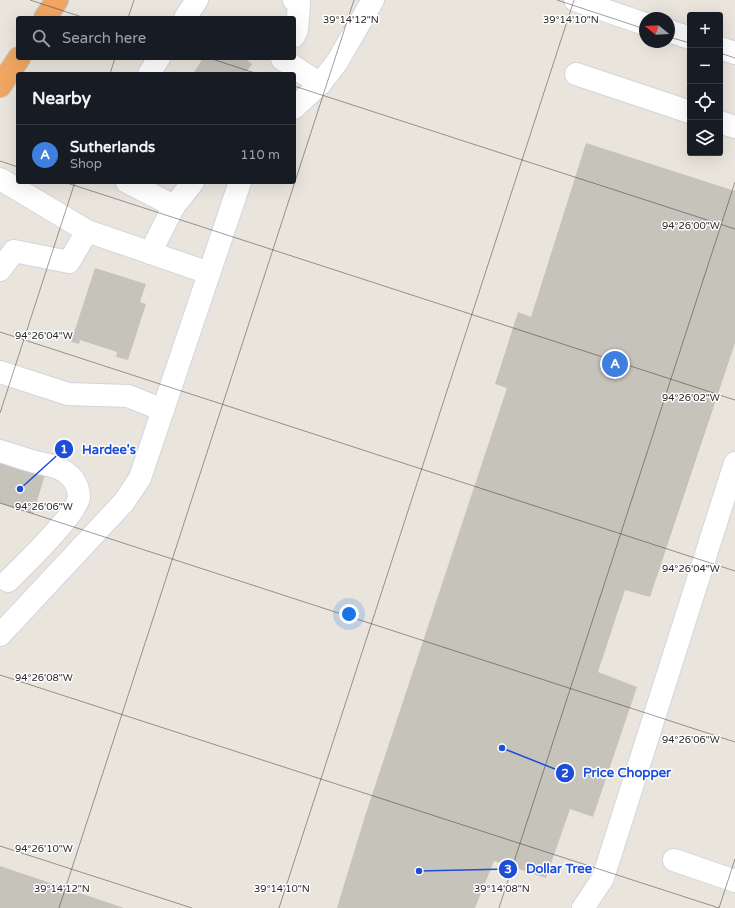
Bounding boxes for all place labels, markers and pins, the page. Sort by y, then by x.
pin: A [602,349,628,379]
callout: Hardee's [54,437,144,462]
callout: Price Chopper [555,760,679,785]
callout: Dollar Tree [498,856,600,881]

